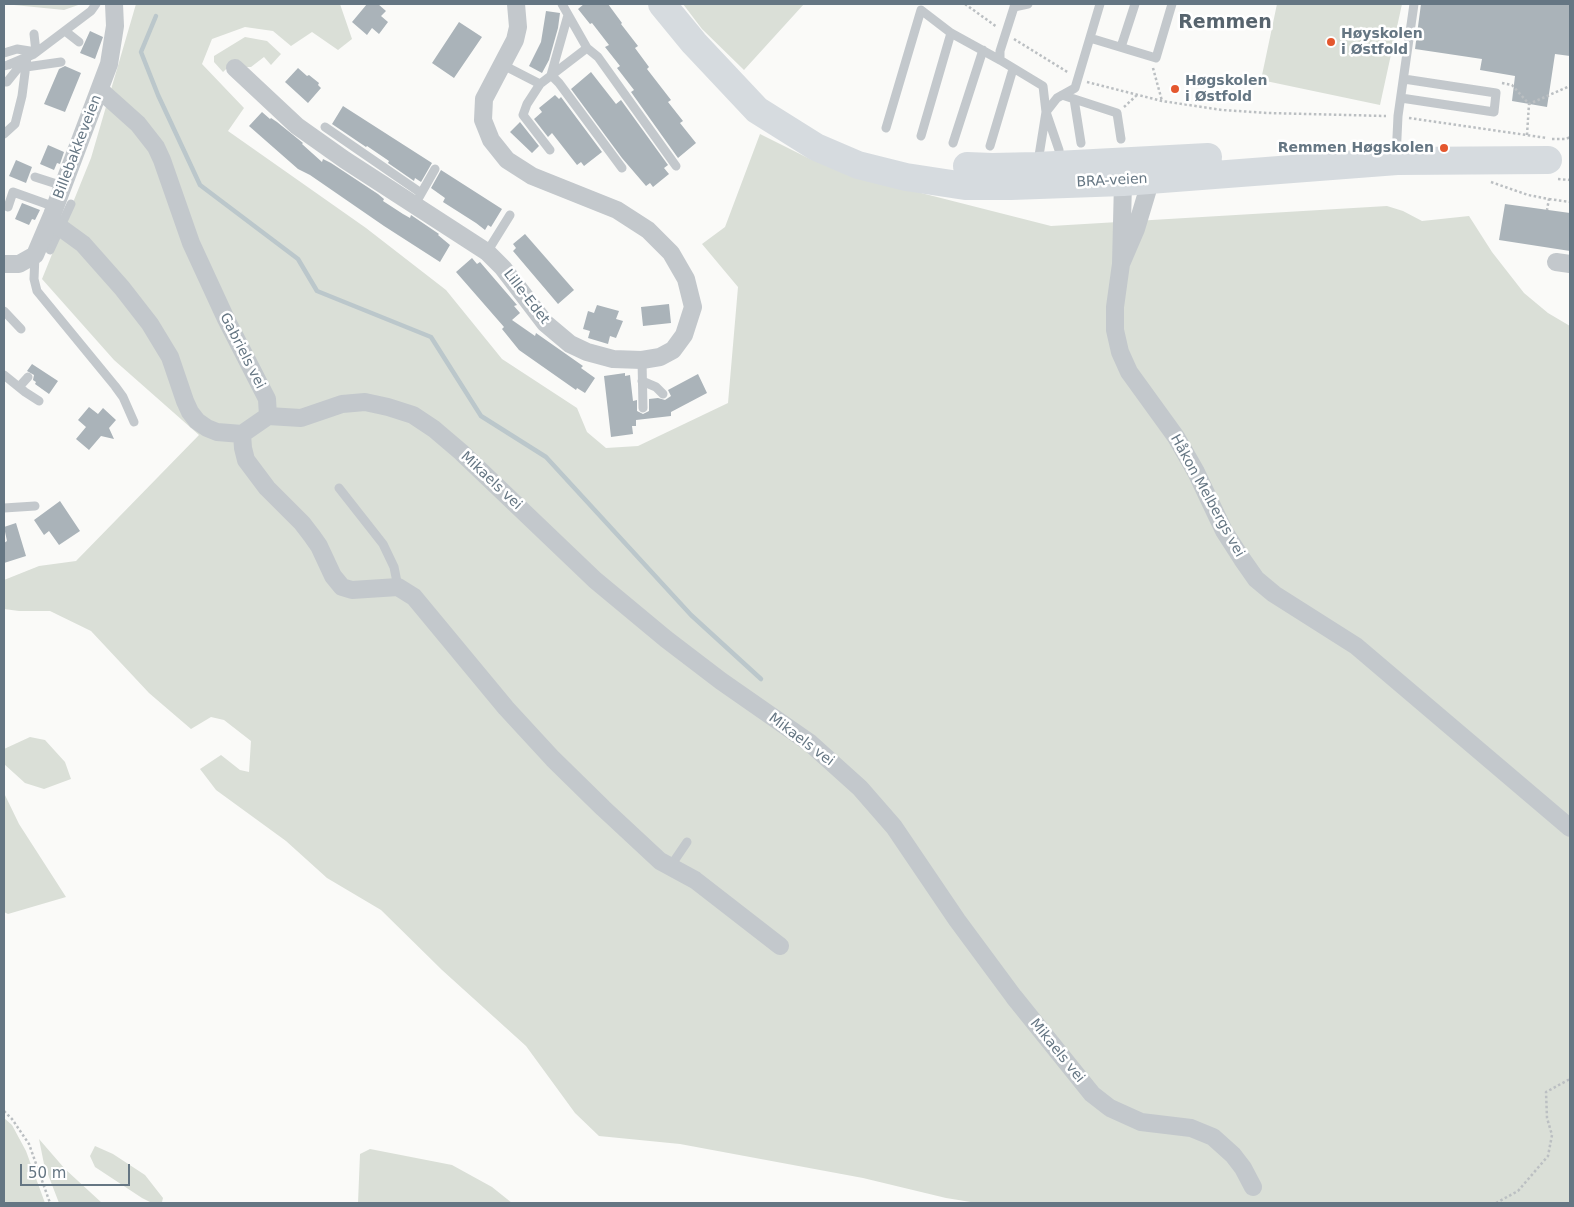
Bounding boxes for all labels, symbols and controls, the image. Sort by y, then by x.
district label: Remmen [1178,12,1272,34]
place label: Høyskolen i Østfold [1341,26,1423,58]
marker: Høyskolen i Østfold [1325,36,1337,48]
place label: Høgskolen i Østfold [1185,73,1268,105]
marker: Høgskolen i Østfold [1169,83,1181,95]
street label: Billebakkeveien [50,93,106,201]
place label: Remmen Høgskolen [1278,140,1434,156]
marker: Remmen Høgskolen [1438,142,1450,154]
street label: BRA-veien [1076,171,1148,191]
street label: Lille-Edet [499,266,553,328]
street label: Gabriels vei [216,310,268,392]
street label: Håkon Melbergs vei [1166,432,1248,560]
street label: Mikaels vei [457,448,525,514]
street label: Mikaels vei [765,710,837,770]
street label: Mikaels vei [1026,1016,1088,1086]
scale bar [22,1154,132,1186]
text: 50 m [28,1164,66,1182]

